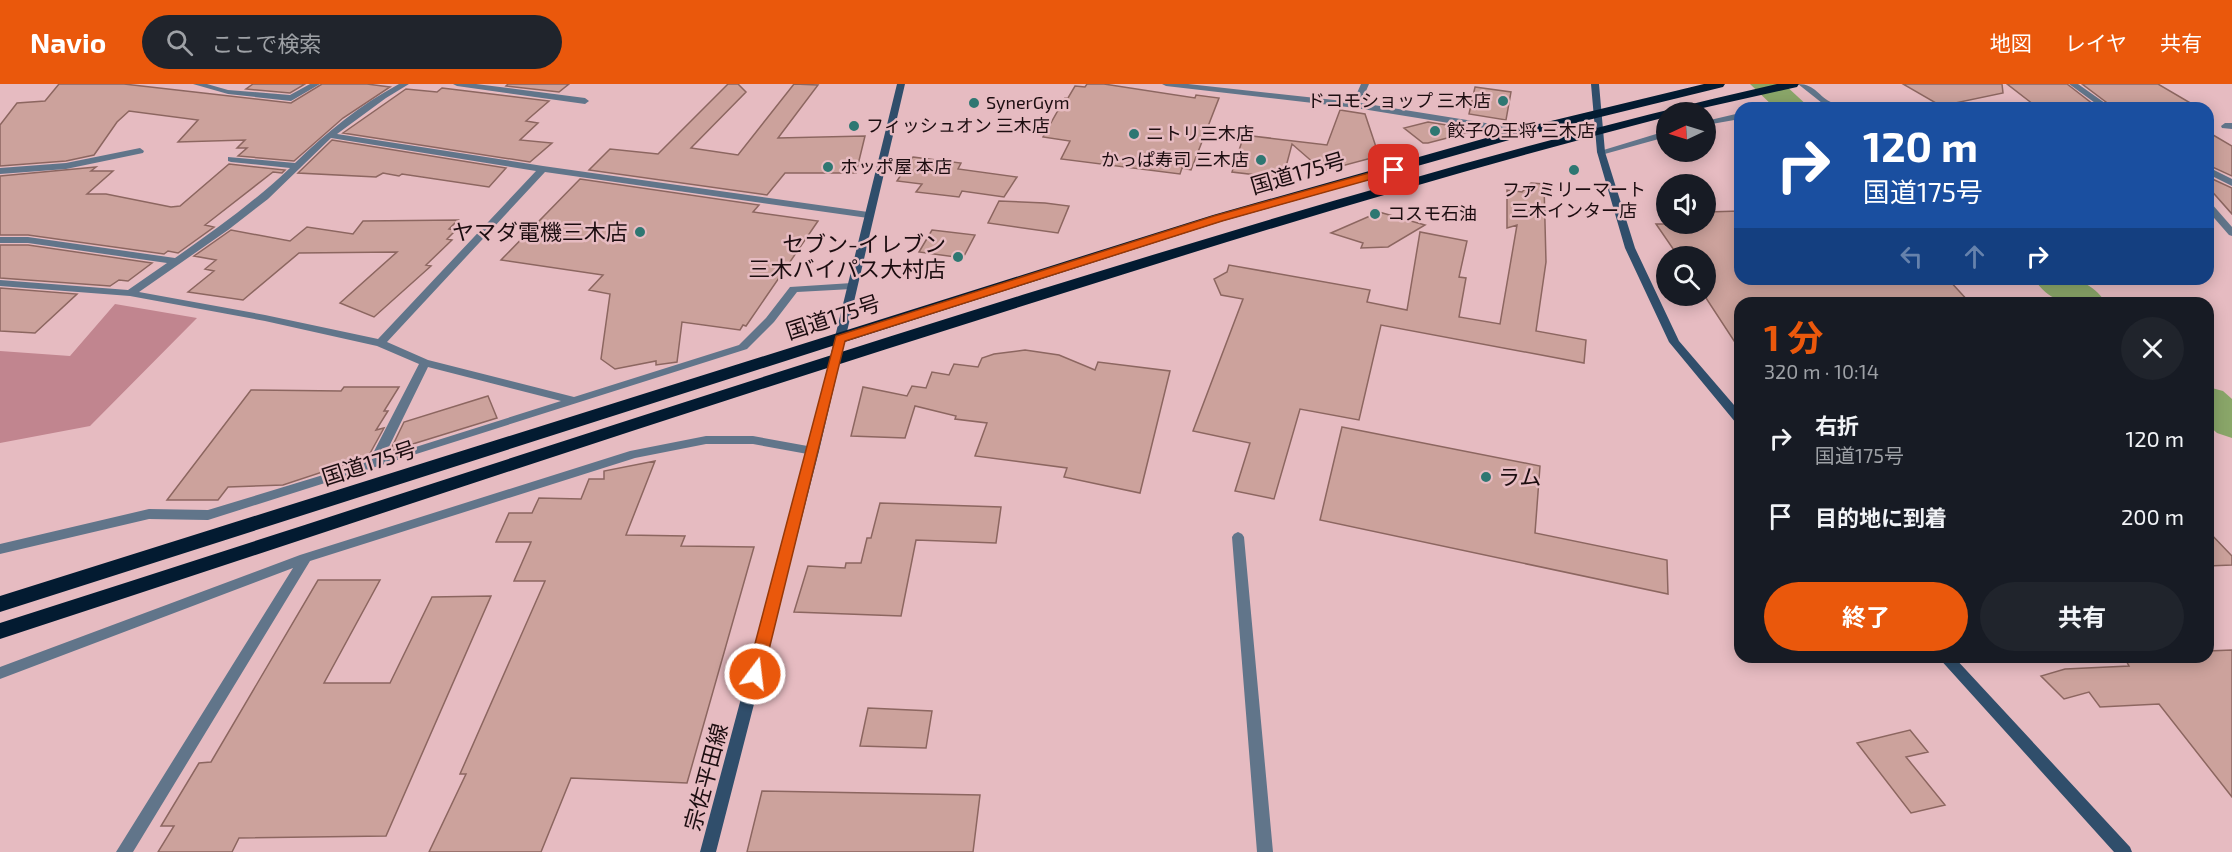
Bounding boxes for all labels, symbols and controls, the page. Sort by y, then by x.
search box [142,15,562,69]
text: Navio [30,25,106,59]
icon: search [163,26,196,59]
text: ここで検索 [211,30,321,56]
text: 地図 [1990,30,2032,55]
text: レイヤ [2065,30,2127,55]
text: 共有 [2160,30,2202,55]
place label: ドコモショップ 三木店 [1307,89,1491,111]
place label: SynerGym [986,91,1069,113]
marker: ドコモショップ 三木店 [1496,94,1510,108]
marker: SynerGym [967,96,981,110]
north arrow [1656,102,1716,162]
map controls [1656,102,1716,306]
place label: フィッシュオン 三木店 [866,114,1050,136]
marker: フィッシュオン 三木店 [847,119,861,133]
place label: 餃子の王将 三木店 [1447,119,1595,141]
text: 120 m [1863,120,1978,170]
place label: ニトリ三木店 [1146,122,1254,144]
marker: 餃子の王将 三木店 [1428,124,1442,138]
icon: right [1764,126,1842,204]
marker: ニトリ三木店 [1127,127,1141,141]
pin [1368,144,1419,195]
street label: 国道175号 [1247,146,1348,198]
place label: かっぱ寿司 三木店 [1101,148,1249,170]
marker: かっぱ寿司 三木店 [1254,153,1268,167]
icon: arrive [1377,153,1410,186]
place label: ホッポ屋 本店 [840,155,952,177]
marker: ホッポ屋 本店 [821,160,835,174]
marker: ファミリーマート 三木インター店 [1567,163,1581,177]
button: sound [1656,174,1716,234]
text: 国道175号 [1863,175,1983,207]
place label: ファミリーマート 三木インター店 [1502,178,1646,221]
place label: コスモ石油 [1387,202,1477,224]
marker: コスモ石油 [1368,207,1382,221]
place label: ヤマダ電機三木店 [452,218,628,244]
marker: ヤマダ電機三木店 [633,225,647,239]
place label: セブン-イレブン 三木バイパス大村店 [748,230,946,281]
icon: left [1895,240,1928,273]
icon: ahead [1958,240,1991,273]
icon: right [2021,240,2054,273]
button: search [1656,246,1716,306]
marker: セブン-イレブン 三木バイパス大村店 [951,250,965,264]
street label: 国道175号 [782,289,883,344]
text: 1 分 [1764,315,1823,358]
button: close [2121,317,2184,380]
text: 320 m · 10:14 [1764,359,1879,383]
text: 右折 [1815,412,1859,438]
icon: right [1764,422,1797,455]
text: 120 m [2125,425,2184,451]
street label: 国道175号 [318,435,419,490]
text: 国道175号 [1815,443,1904,467]
place label: ラム [1498,463,1541,489]
marker: ラム [1479,470,1493,484]
icon: arrive [1764,500,1797,533]
text: 200 m [2121,503,2184,529]
text: 目的地に到着 [1815,504,1947,530]
button: 終了 [1764,582,1968,651]
button: 共有 [1980,582,2184,651]
position arrow [723,642,787,706]
street label: 宗佐平田線 [678,720,732,833]

